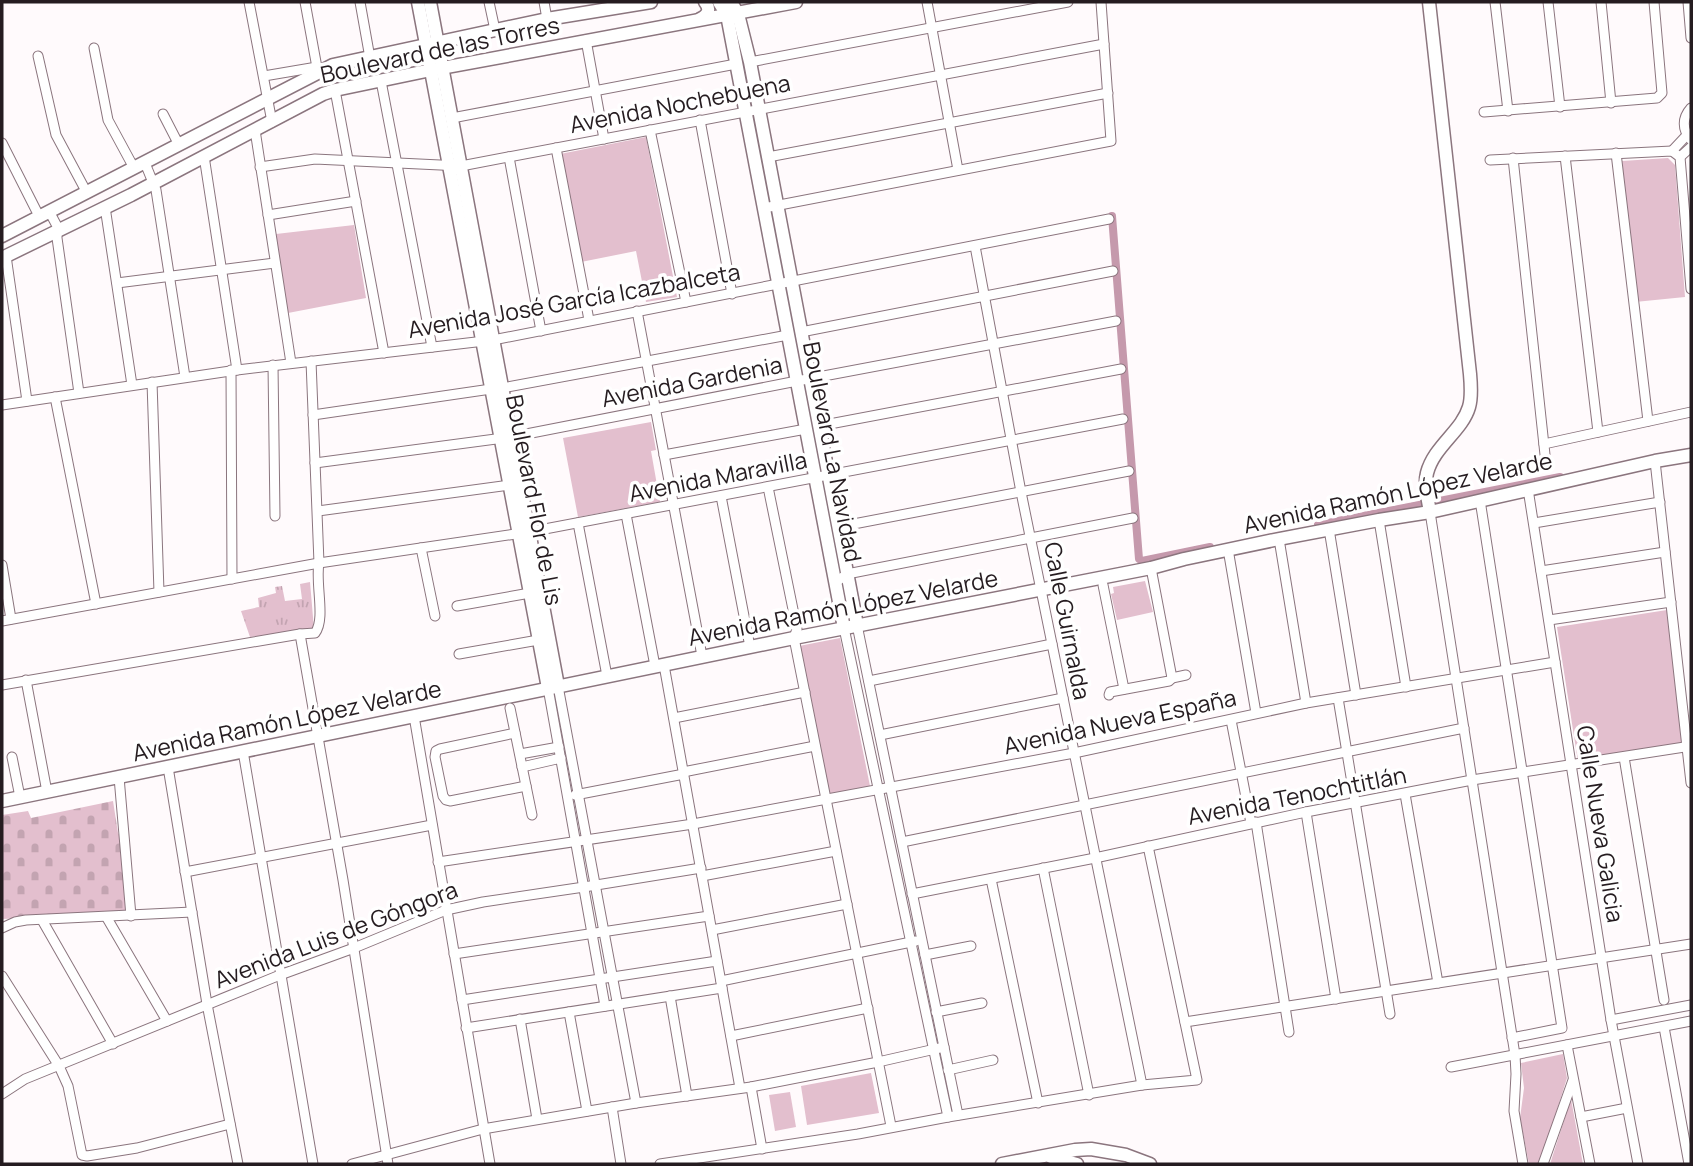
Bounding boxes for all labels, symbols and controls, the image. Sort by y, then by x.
street label: Boulevard de las Torres [317,8,562,90]
street label: Avenida Nochebuena [567,66,793,140]
street label: Avenida José García Icazbalceta [405,255,743,345]
street label: Boulevard La Navidad [796,339,870,565]
street label: Avenida Gardenia [599,348,785,414]
street label: Boulevard Flor de Lis [499,392,571,608]
street label: Avenida Maravilla [626,443,810,509]
street label: Avenida Ramón López Velarde [1240,444,1555,540]
street label: Calle Guirnalda [1037,539,1099,702]
street label: Avenida Ramón López Velarde [685,561,1000,653]
street label: Avenida Ramón López Velarde [129,672,444,768]
street label: Avenida Nueva España [1001,681,1239,761]
street label: Calle Nueva Galicia [1570,723,1632,925]
street label: Avenida Tenochtitlán [1185,758,1409,832]
street label: Avenida Luis de Góngora [209,873,462,995]

